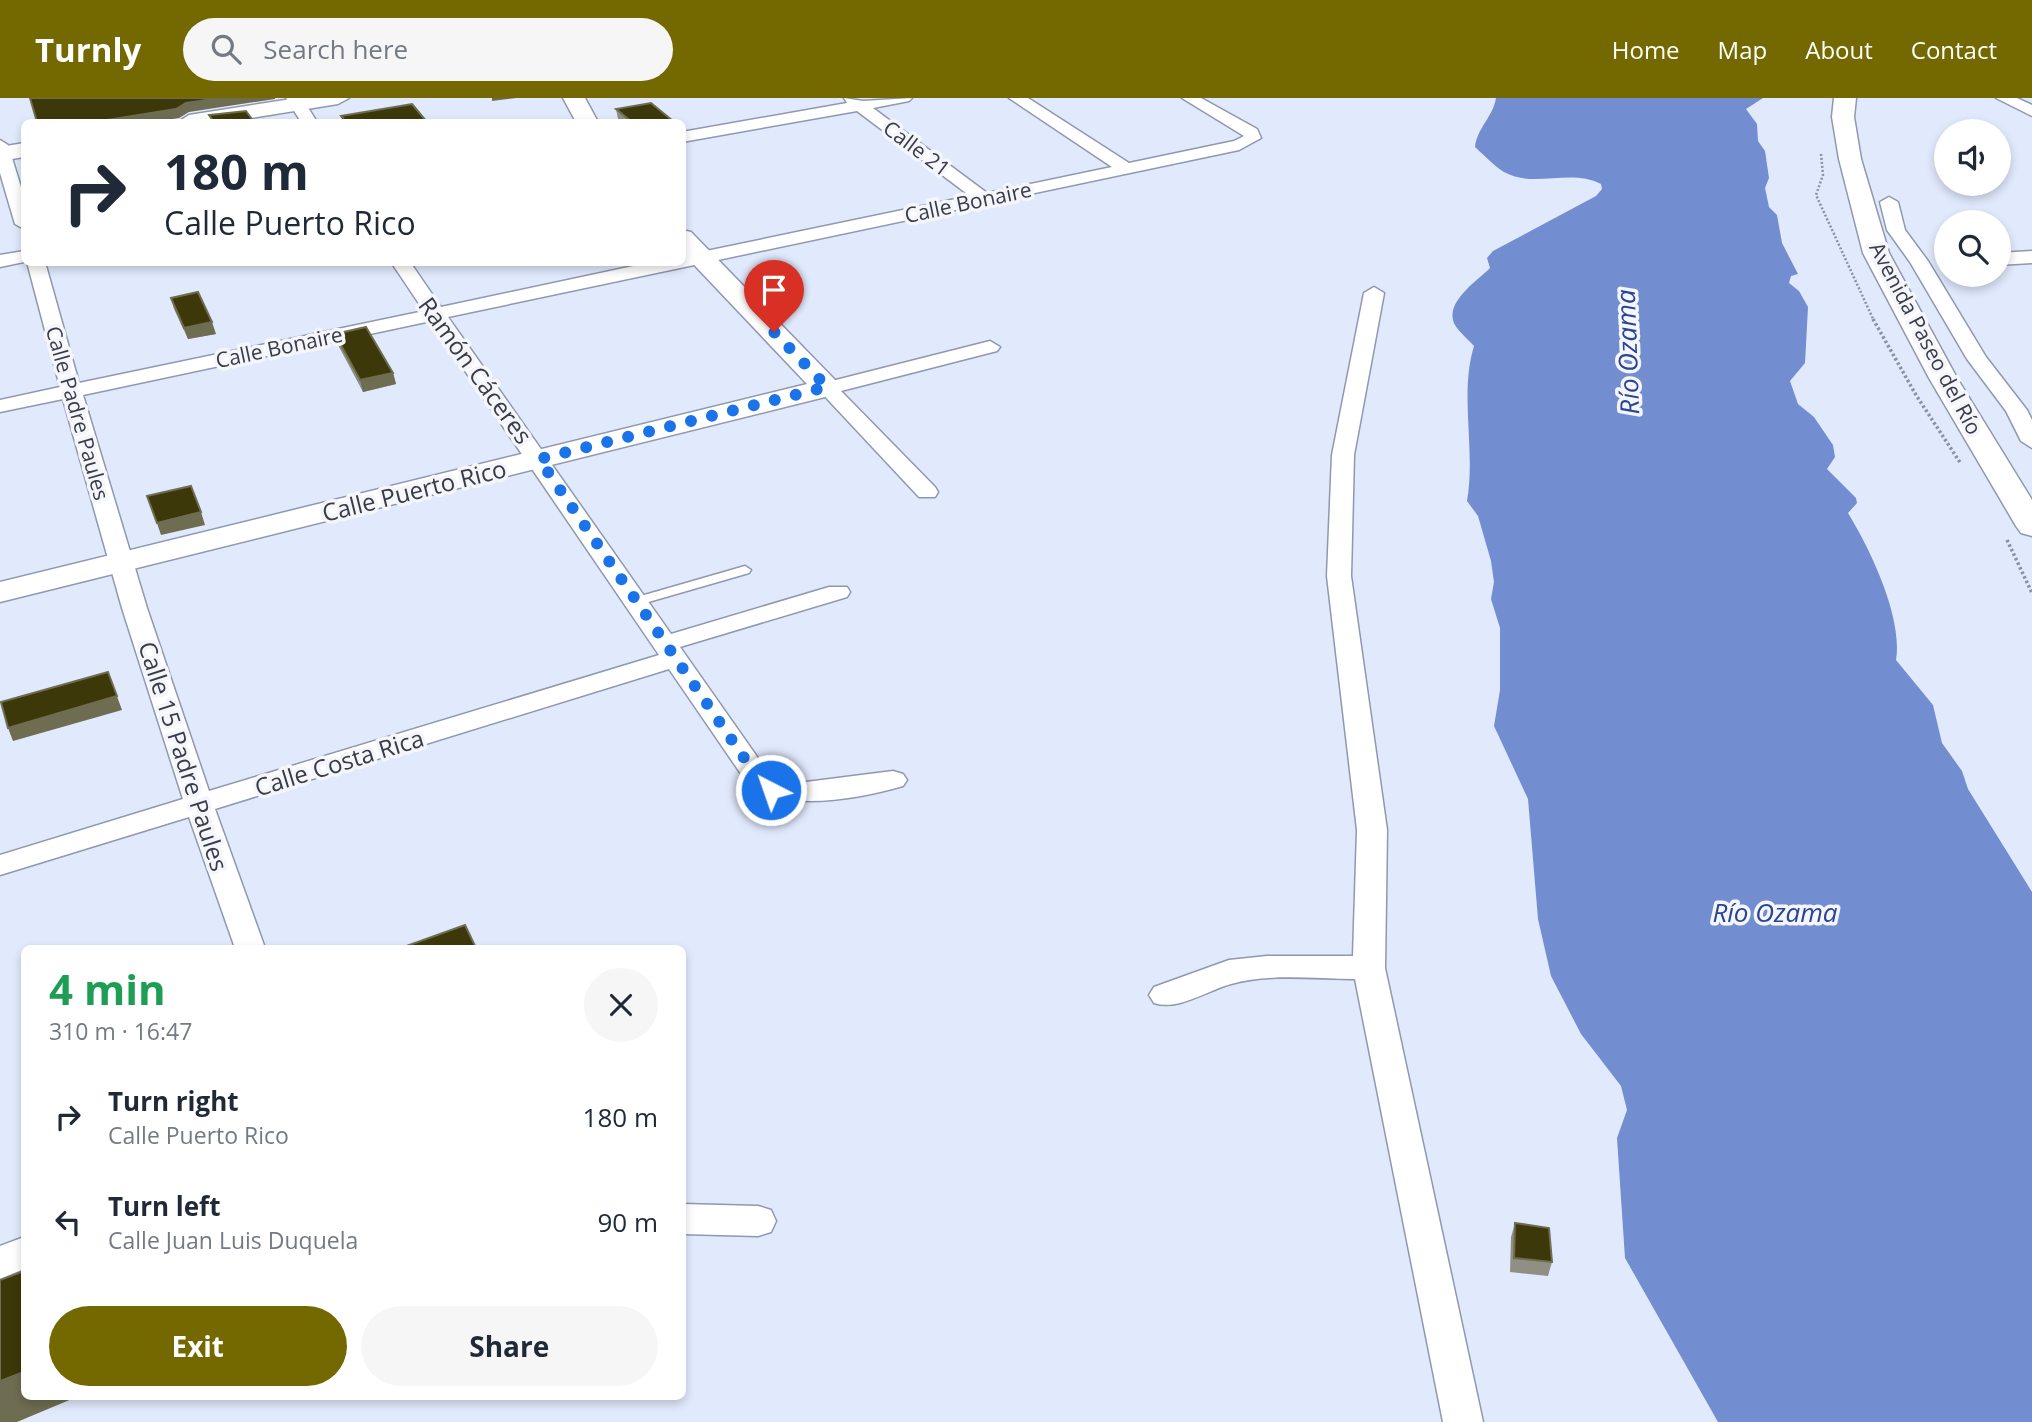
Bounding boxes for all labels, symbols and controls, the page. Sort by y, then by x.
search box [183,18,673,81]
text: Turnly [35,27,141,72]
icon: search [207,30,245,68]
text: Search here [263,31,408,67]
text: Home [1612,33,1680,66]
text: Map [1718,33,1767,66]
text: About [1805,33,1873,66]
text: Contact [1911,33,1997,66]
street label: Calle 21 [878,114,956,182]
map controls [1934,119,2011,287]
button: sound [1934,119,2011,196]
text: 180 m [164,138,309,204]
icon: right [49,147,140,238]
street label: Calle Bonaire [902,175,1034,229]
text: Calle Puerto Rico [164,201,416,244]
button: search [1934,210,2011,287]
street label: Avenida Paseo del Río [1863,237,1989,439]
pin [744,260,804,332]
icon: arrive [755,271,793,309]
water label: Río Ozama [1607,289,1647,415]
street label: Ramón Cáceres [412,290,540,450]
street label: Calle Bonaire [213,320,345,374]
street label: Calle Padre Paules [40,323,116,503]
street label: Calle Puerto Rico [318,451,510,529]
street label: Calle 15 Padre Paules [131,637,237,875]
street label: Calle Costa Rica [250,721,428,803]
position arrow [734,753,808,827]
water label: Río Ozama [1712,894,1838,930]
text: 4 min [49,960,166,1017]
button: close [584,968,658,1042]
text: 310 m · 16:47 [49,1015,192,1047]
text: Turn right [108,1083,239,1119]
icon: right [49,1098,87,1136]
text: 180 m [583,1099,658,1135]
text: Calle Puerto Rico [108,1119,289,1151]
text: Turn left [108,1188,220,1224]
icon: left [49,1203,87,1241]
text: 90 m [597,1204,658,1240]
text: Calle Juan Luis Duquela [108,1224,358,1256]
button: Exit [49,1306,347,1386]
button: Share [361,1306,658,1386]

